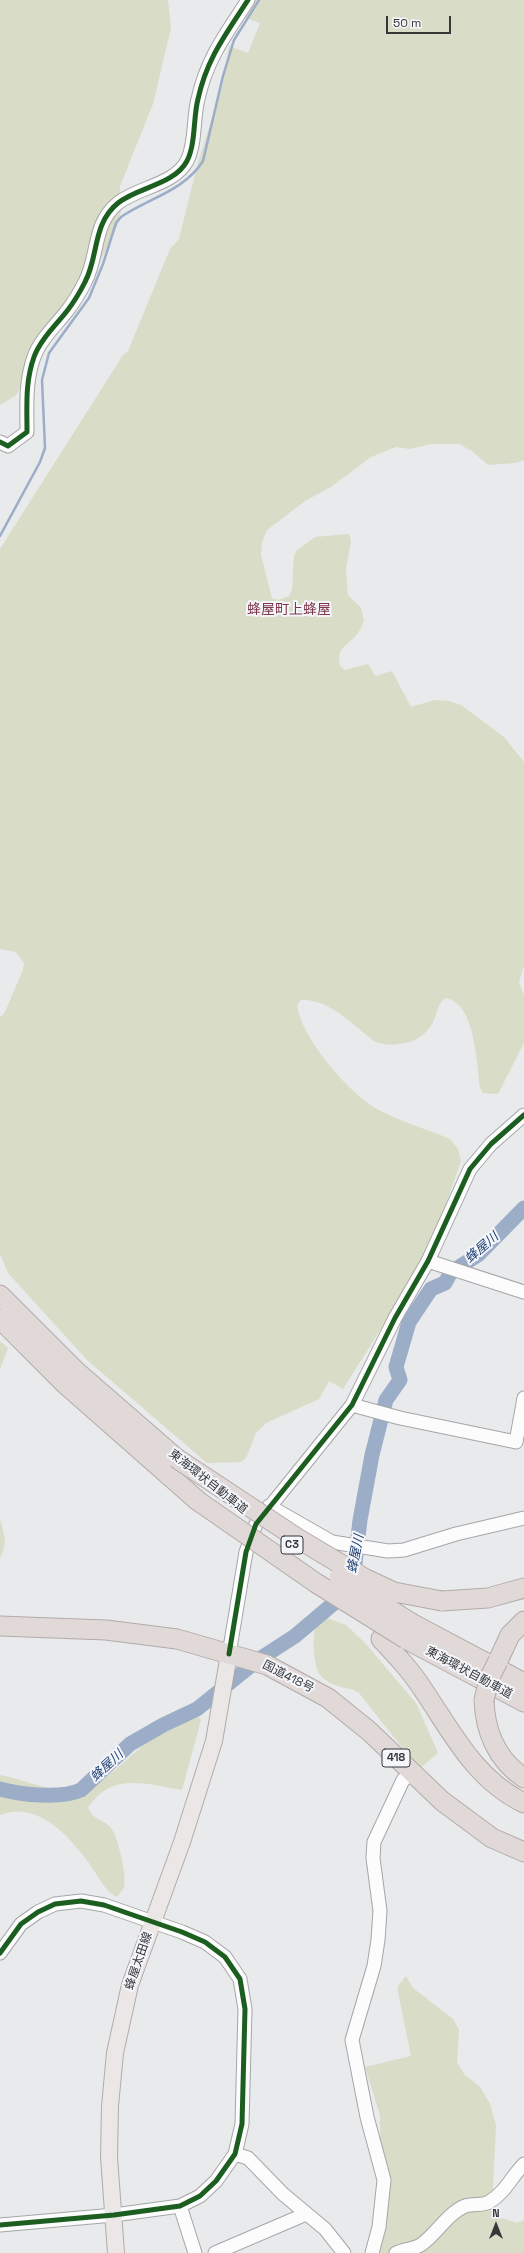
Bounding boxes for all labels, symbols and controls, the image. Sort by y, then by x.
scale bar [388,8,453,34]
text: 50 m [393,15,421,31]
district label: 蜂屋町上蜂屋 [247,602,331,618]
water label: 蜂屋川 [462,1229,502,1267]
street label: 東海環状自動車道 [166,1447,250,1517]
water label: 蜂屋川 [345,1533,367,1575]
road number: C3 [281,1536,303,1554]
street label: 東海環状自動車道 [423,1644,515,1702]
street label: 国道418号 [260,1658,316,1696]
water label: 蜂屋川 [87,1747,127,1785]
road number: 418 [382,1749,410,1767]
street label: 蜂屋太田線 [122,1930,156,1992]
north arrow [476,2205,516,2245]
text: N [492,2206,500,2220]

